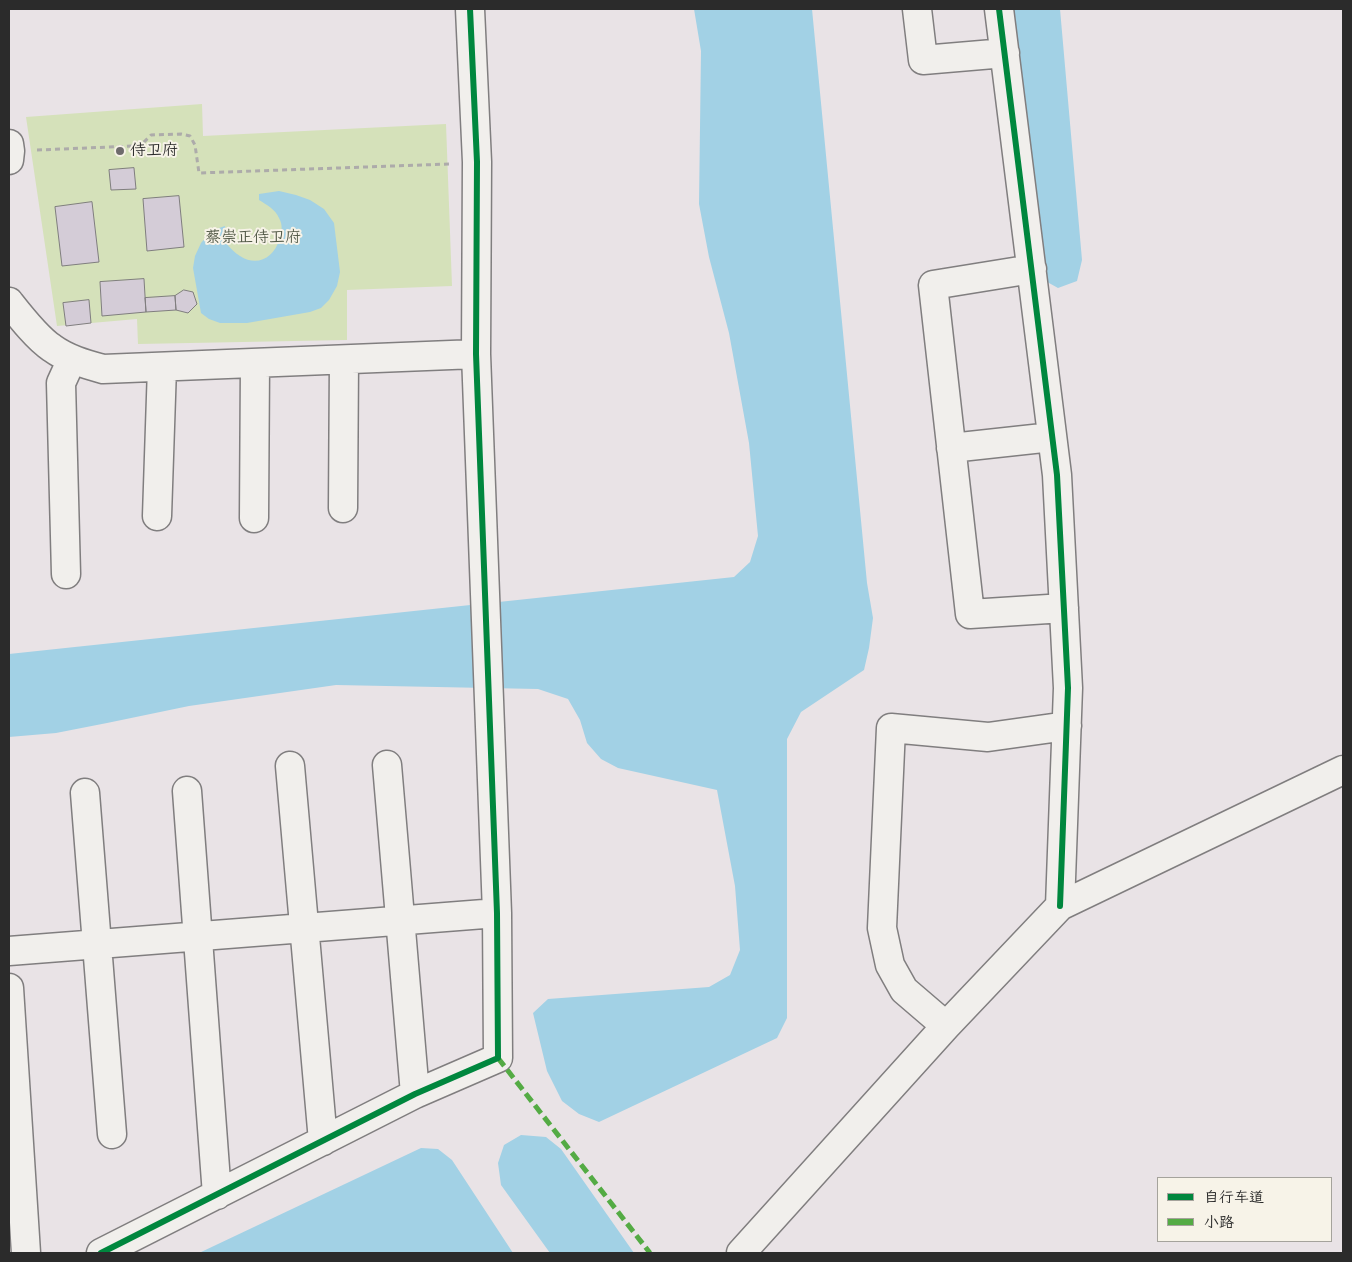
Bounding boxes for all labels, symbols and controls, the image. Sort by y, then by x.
place label: 侍卫府 [130,141,178,161]
marker: 侍卫府 [114,145,126,157]
park label: 蔡崇正侍卫府 [205,228,301,248]
legend [1157,1177,1332,1242]
text: 自行车道 [1204,1184,1264,1210]
text: 小路 [1204,1209,1234,1235]

